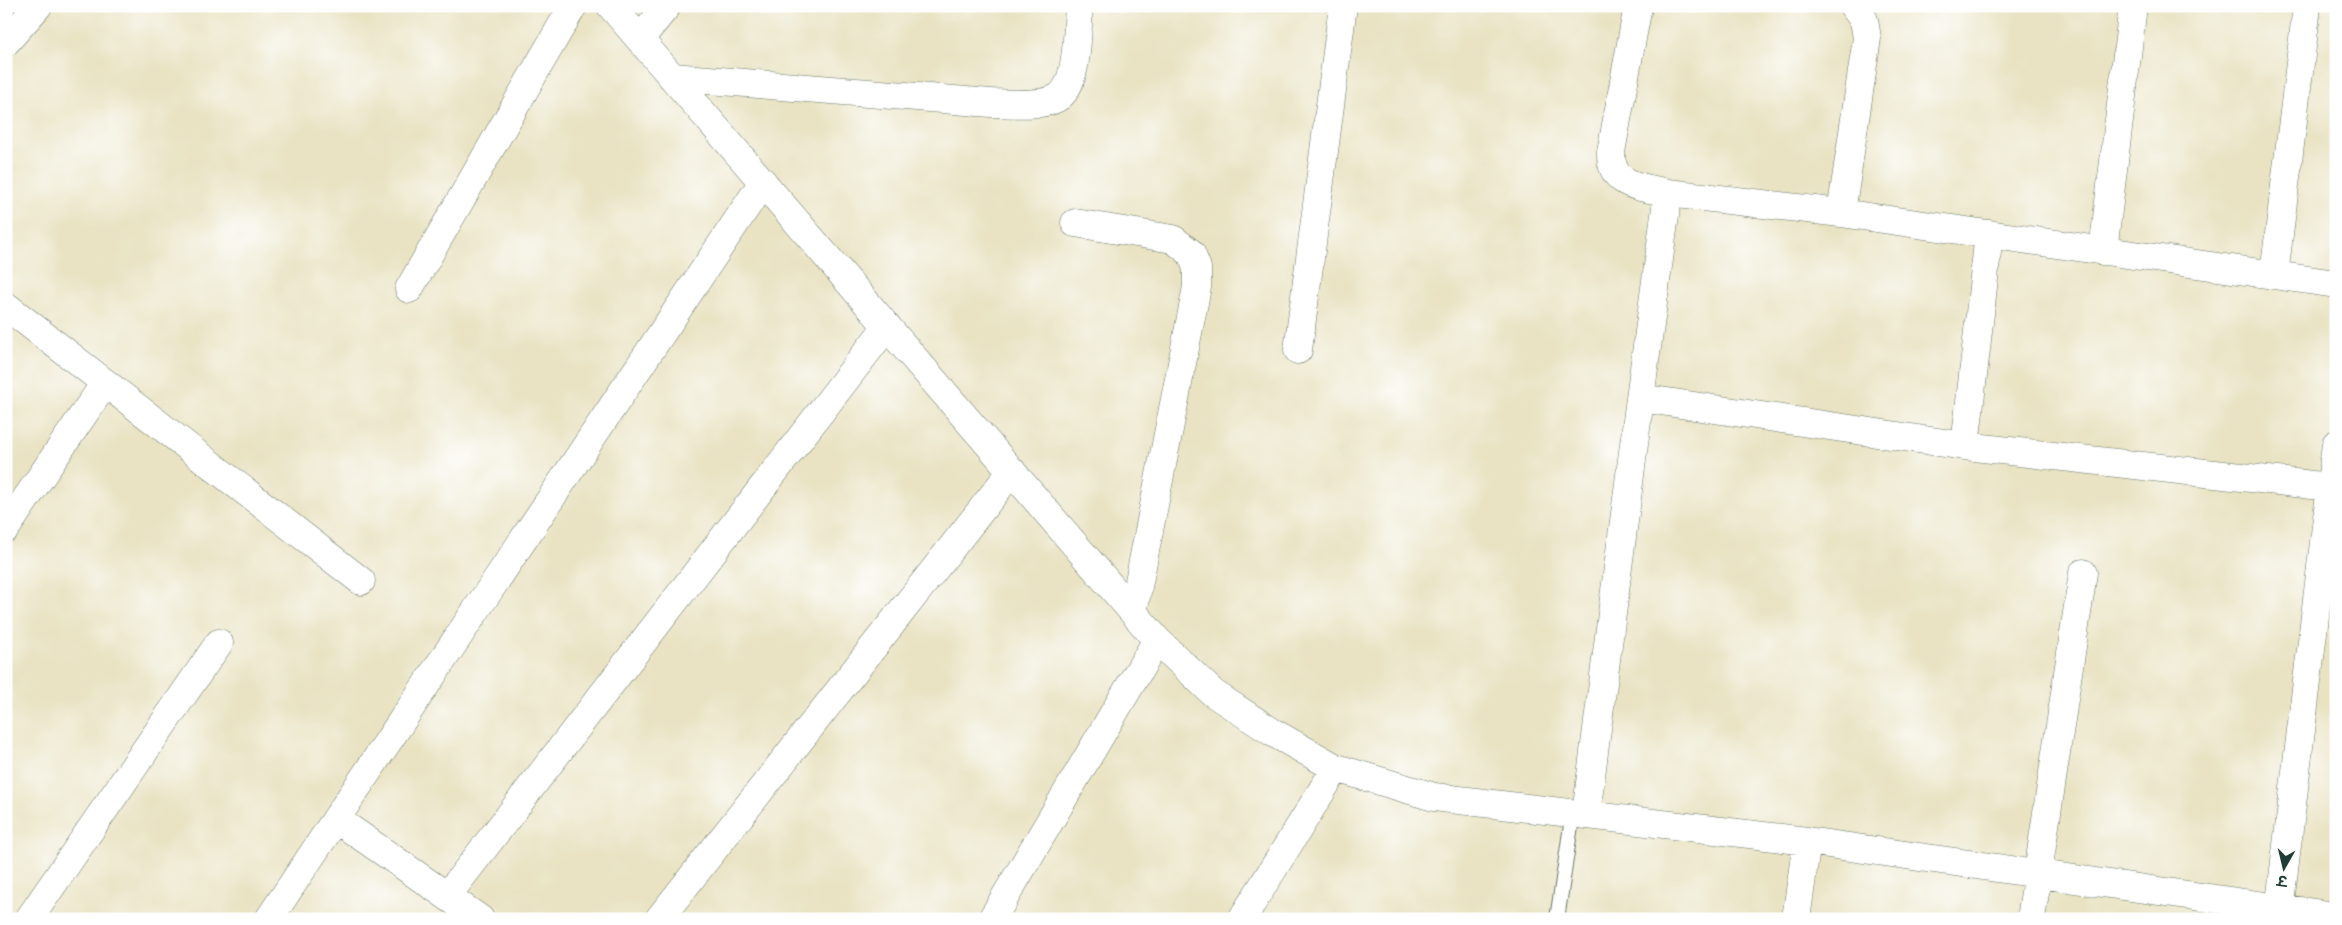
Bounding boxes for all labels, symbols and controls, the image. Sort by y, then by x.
north arrow [2260,842,2310,892]
text: उ [2275,868,2290,891]

